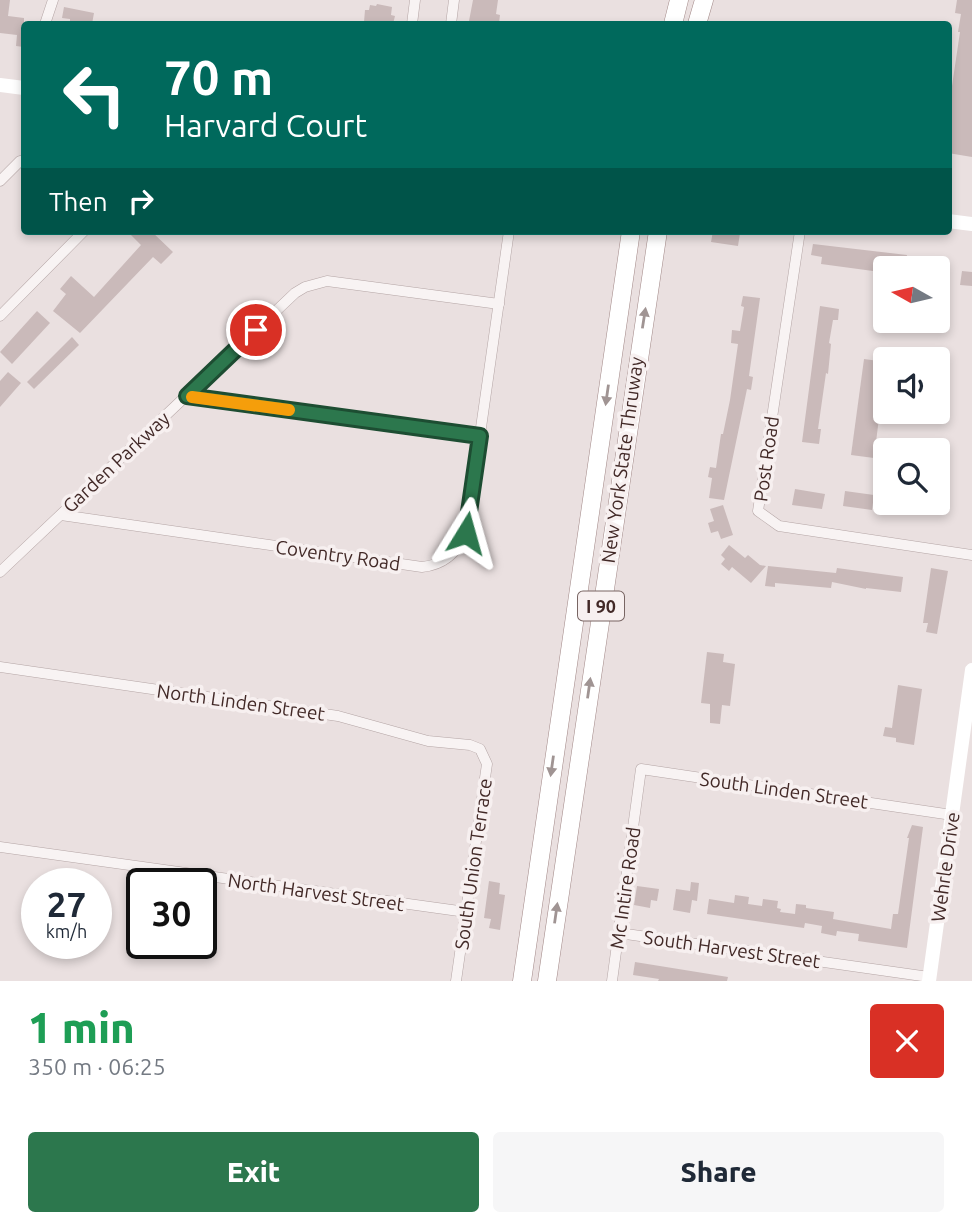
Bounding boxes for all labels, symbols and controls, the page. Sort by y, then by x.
icon: left [49,49,140,140]
text: 70 m [164,49,273,104]
text: Harvard Court [164,107,367,143]
icon: right [122,182,160,220]
text: Then [49,187,108,216]
north arrow [873,256,950,332]
map controls [873,256,950,515]
pin [226,300,286,360]
one-way arrow [639,307,650,329]
icon: arrive [237,311,275,349]
button: sound [873,347,950,424]
street label: New York State Thruway [597,355,647,565]
one-way arrow [601,385,612,407]
street label: Garden Parkway [58,407,174,517]
street label: Post Road [749,415,783,503]
button: search [873,438,950,515]
position arrow [429,496,503,570]
street label: Coventry Road [274,535,402,575]
road number: I 90 [578,592,624,620]
one-way arrow [584,677,595,699]
street label: North Linden Street [156,679,327,725]
one-way arrow [547,755,558,777]
street label: South Linden Street [699,767,870,813]
street label: South Union Terrace [450,777,496,951]
street label: Wehrle Drive [926,811,964,923]
street label: Mc Intire Road [606,825,644,951]
speed limit sign: 30 [126,868,217,959]
street label: North Harvest Street [226,869,406,915]
text: 27 [47,884,86,924]
one-way arrow [551,902,562,924]
text: km/h [46,921,87,941]
street label: South Harvest Street [642,926,822,972]
text: 1 min [28,1004,135,1051]
button: close [870,1004,944,1078]
text: 350 m · 06:25 [28,1054,166,1079]
button: Exit [28,1132,479,1212]
button: Share [493,1132,944,1212]

